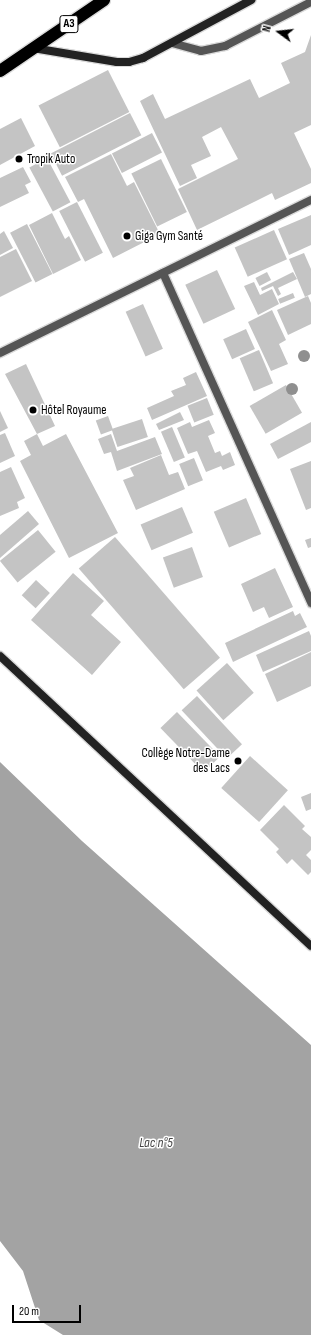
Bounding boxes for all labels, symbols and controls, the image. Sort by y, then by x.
north arrow [259,12,299,52]
road number: A3 [59,14,79,34]
text: N [260,24,274,33]
place label: Tropik Auto [27,151,75,167]
marker: Tropik Auto [14,154,24,164]
place label: Giga Gym Santé [135,228,203,244]
marker: Giga Gym Santé [122,231,132,241]
place label: Hôtel Royaume [41,402,107,418]
marker: Hôtel Royaume [28,405,38,415]
place label: Collège Notre-Dame des Lacs [142,746,230,777]
marker: Collège Notre-Dame des Lacs [233,756,243,766]
water label: Lac n°5 [139,1135,173,1151]
scale bar [14,1297,83,1323]
text: 20 m [19,1304,39,1319]

